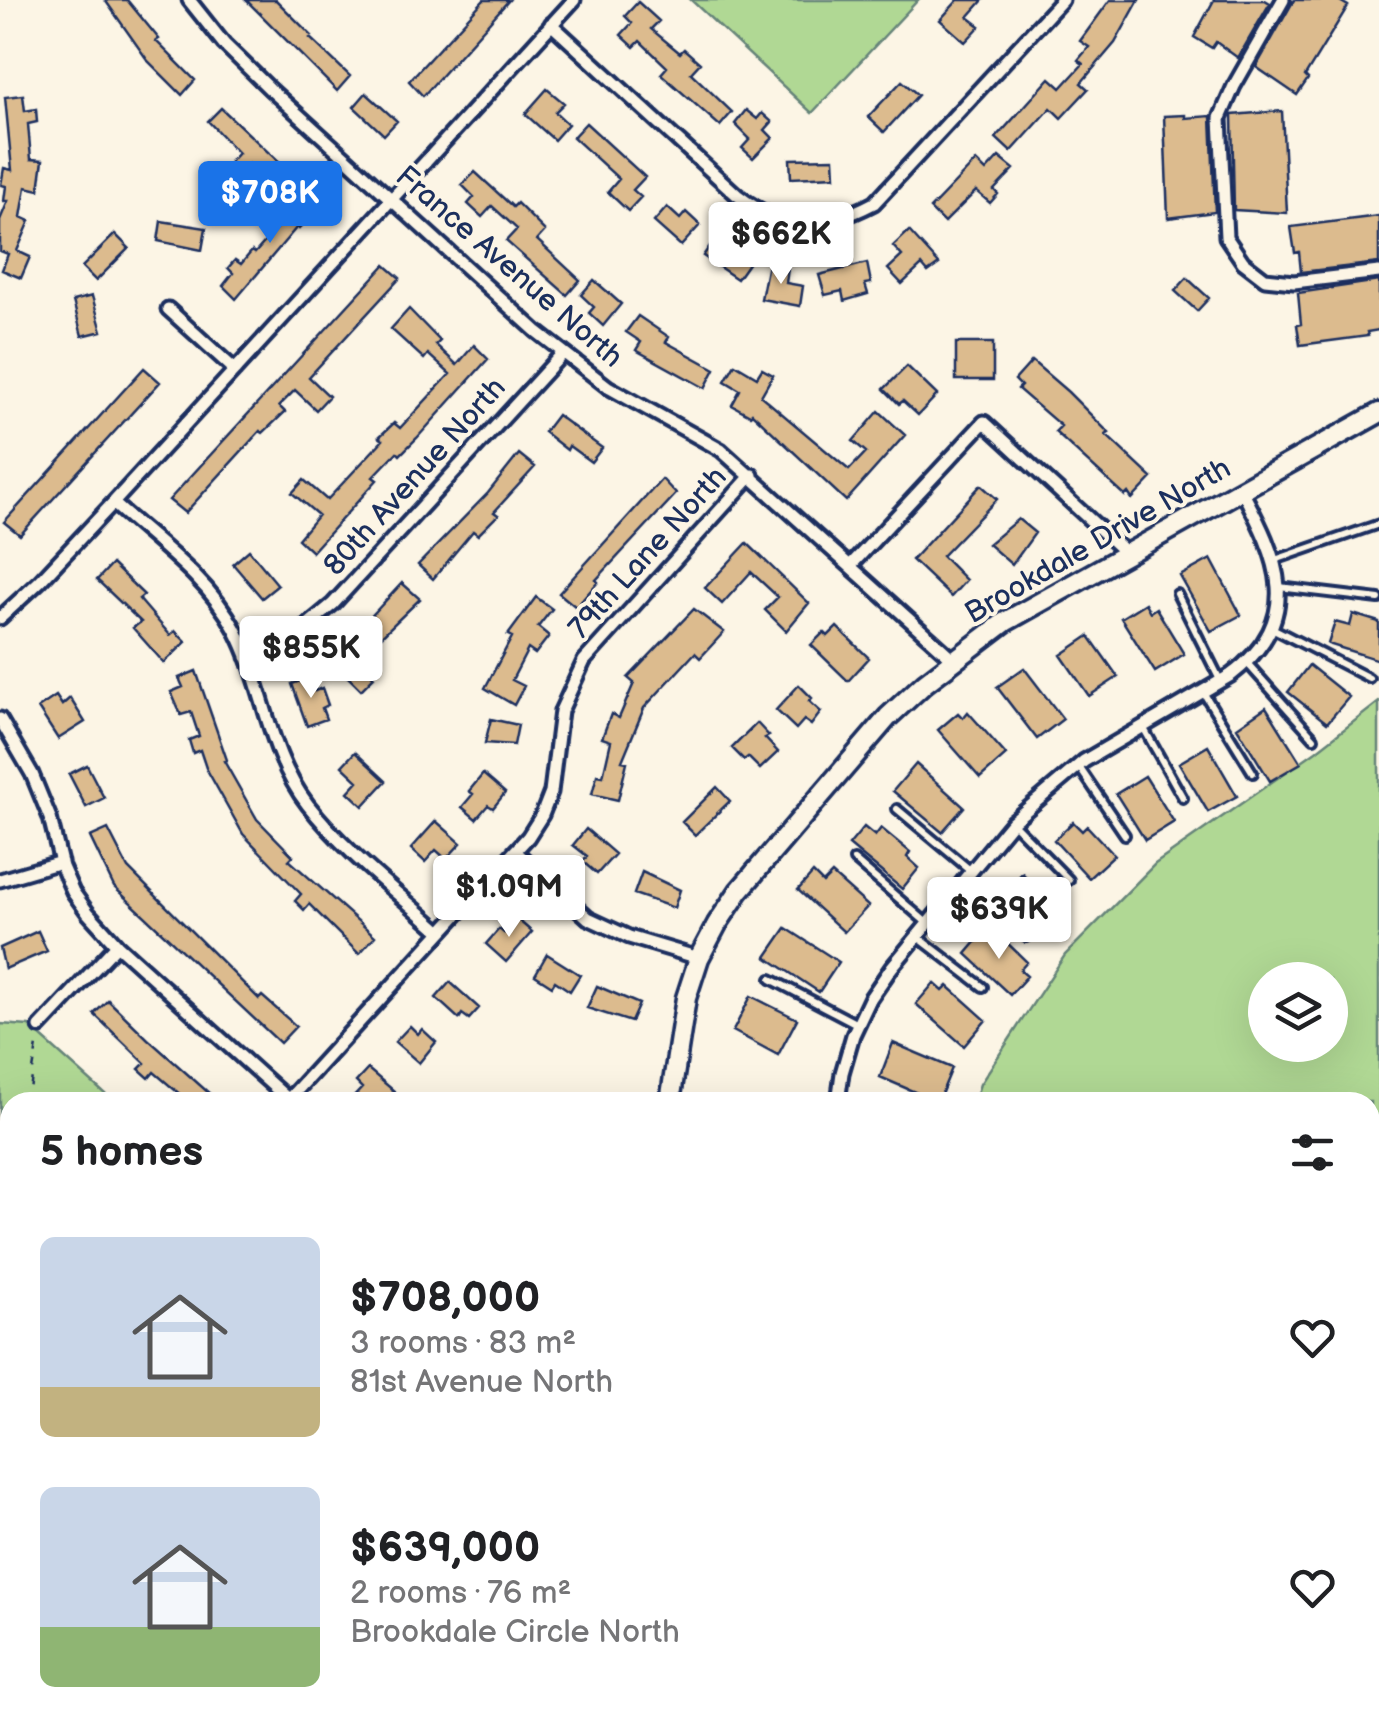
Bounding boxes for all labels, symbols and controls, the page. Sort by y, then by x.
street label: France Avenue North [388,159,630,375]
pin: $708K [200,161,340,246]
text: $708K [220,174,320,213]
pin: $662K [711,202,851,287]
text: $662K [731,215,831,254]
street label: 80th Avenue North [317,370,513,584]
street label: Brookdale Drive North [959,450,1237,632]
street label: 79th Lane North [561,460,735,646]
pin: $855K [241,616,381,701]
text: $855K [261,629,361,668]
pin: $1.09M [428,855,590,940]
text: $1.09M [455,868,563,907]
pin: $639K [929,877,1069,962]
text: $639K [949,890,1049,929]
map controls [1248,962,1348,1062]
button: layers [1248,962,1348,1062]
icon: filters [1285,1125,1340,1180]
text: 5 homes [40,1127,203,1178]
text: $708,000 [350,1273,540,1324]
icon: home [120,1277,240,1397]
icon: heart [1285,1310,1340,1365]
text: 3 rooms · 83 m² [350,1324,576,1363]
text: 81st Avenue North [350,1363,613,1402]
text: $639,000 [350,1523,540,1574]
icon: home [120,1527,240,1647]
icon: heart [1285,1560,1340,1615]
text: 2 rooms · 76 m² [350,1574,571,1613]
text: Brookdale Circle North [350,1613,680,1652]

